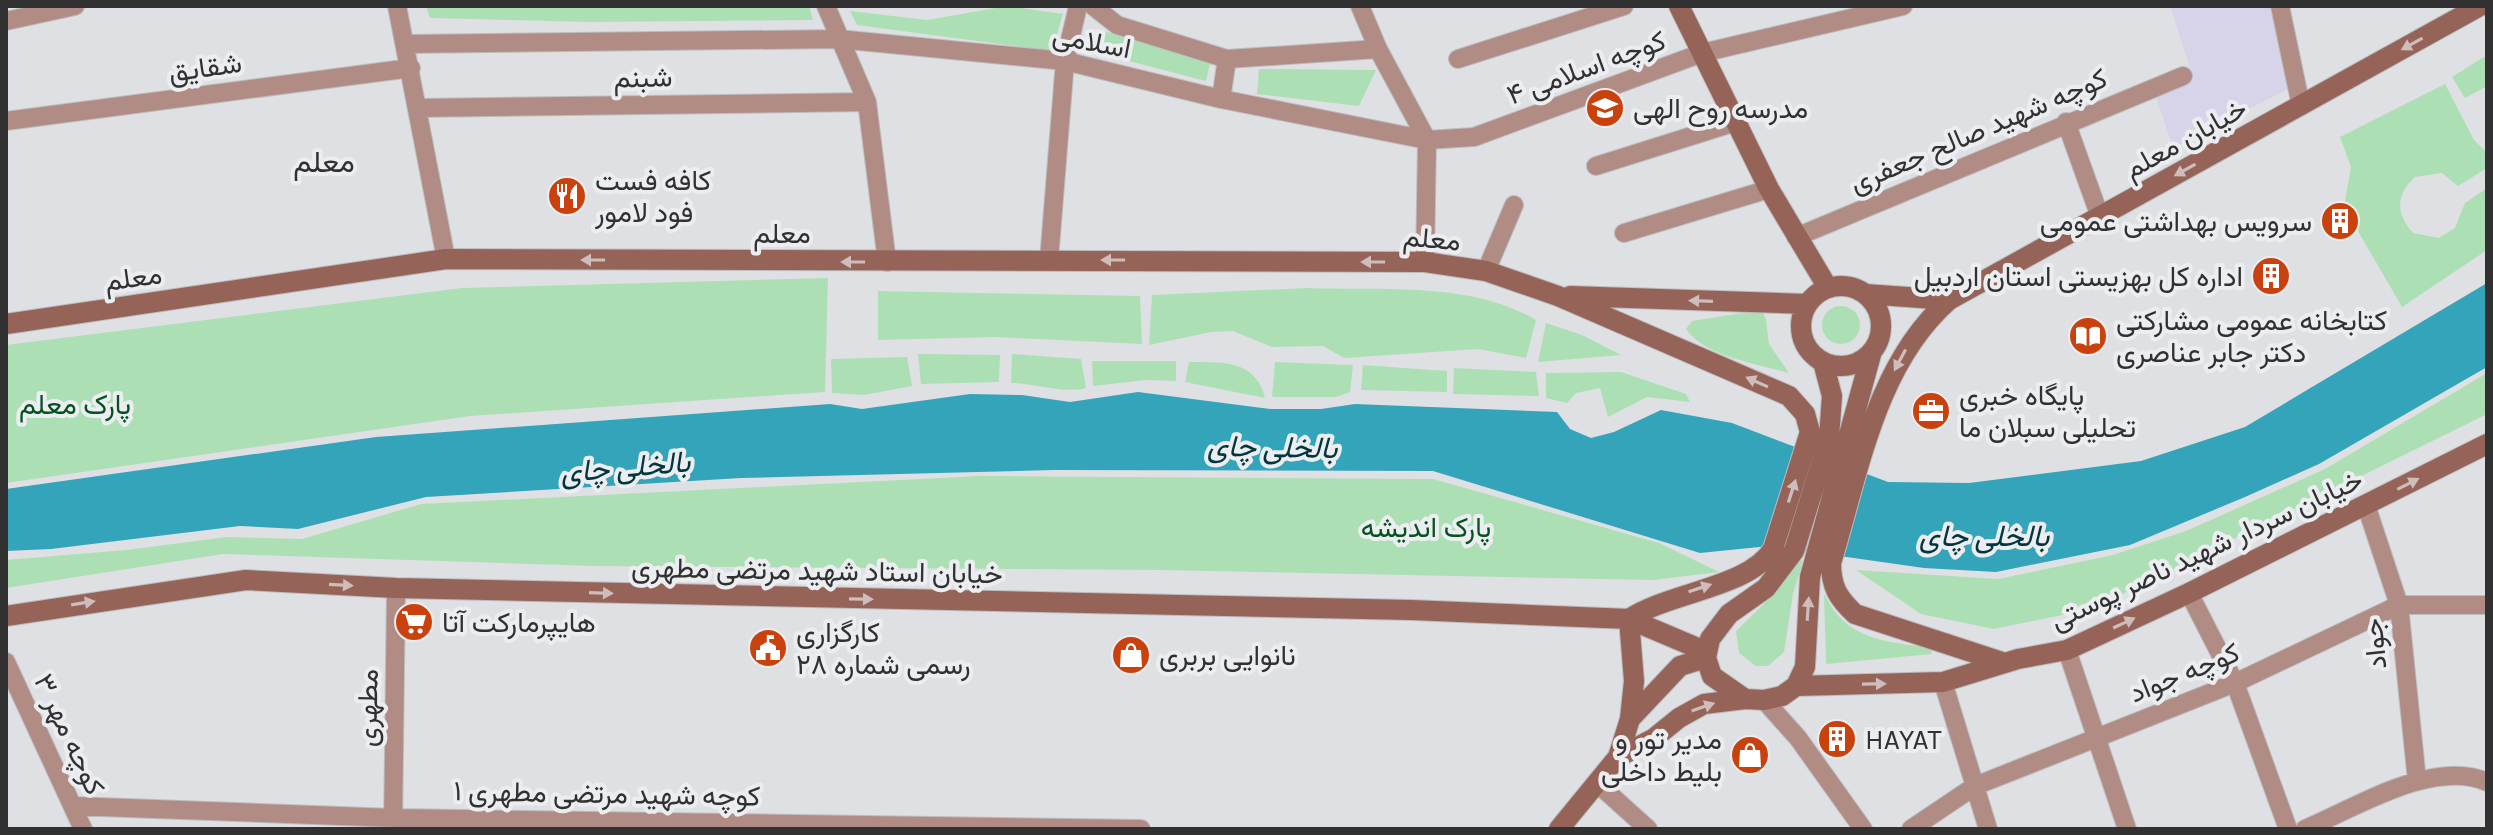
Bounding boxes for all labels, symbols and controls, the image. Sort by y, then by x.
street label: اسلامی [1050,18,1134,65]
street label: کوچه اسلامی ۴ [1502,23,1671,113]
one-way arrow [2400,37,2423,50]
street label: شقایق [166,46,244,89]
street label: شبنم [613,60,673,97]
street label: کوچه شهید صالح جعفری [1844,61,2113,202]
school or university icon: مدرسه روح الهی [1584,87,1626,129]
street label: خیابان معلم [2118,91,2253,187]
place label: مدرسه روح الهی [1633,92,1808,127]
district label: معلم [293,144,355,181]
place label: کافه فست فود لامور [594,164,711,230]
one-way arrow [2173,164,2196,177]
restaurant icon: کافه فست فود لامور [546,175,588,217]
building icon: سرویس بهداشتی عمومی [2319,200,2361,242]
place label: سرویس بهداشتی عمومی [2040,205,2312,239]
street label: معلم [753,217,811,252]
street label: معلم [1402,220,1462,259]
one-way arrow [580,254,605,266]
one-way arrow [1100,254,1125,266]
one-way arrow [840,255,865,268]
building icon: اداره کل بهزیستی استان اردبیل [2250,255,2292,297]
one-way arrow [1360,256,1385,268]
street label: معلم [102,257,164,300]
place label: اداره کل بهزیستی استان اردبیل [1914,260,2243,294]
one-way arrow [1688,294,1713,307]
place label: کتابخانه عمومی مشارکتی دکتر جابر عناصری [2116,304,2387,370]
library icon: کتابخانه عمومی مشارکتی دکتر جابر عناصری [2067,315,2109,357]
one-way arrow [1893,349,1907,371]
one-way arrow [1745,375,1769,388]
place label: پایگاه خبری تحلیلی سبلان ما [1959,379,2136,444]
park label: پارک معلم [19,388,131,423]
office icon: پایگاه خبری تحلیلی سبلان ما [1910,390,1952,432]
water label: بالخلی چای [1206,428,1339,468]
water label: بالخلی چای [559,443,693,493]
street label: خیابان سردار شهید ناصر پوستی [2045,462,2369,638]
one-way arrow [2396,477,2419,491]
one-way arrow [1786,478,1798,502]
park label: پارک اندیشه [1361,511,1491,546]
water label: بالخلی چای [1919,518,2050,556]
street label: خیابان استاد شهید مرتضی مطهری [631,551,1003,591]
one-way arrow [329,579,354,592]
one-way arrow [1688,581,1712,594]
one-way arrow [589,586,614,599]
one-way arrow [849,593,874,606]
one-way arrow [71,596,96,609]
one-way arrow [1802,596,1815,621]
supermarket icon: هایپرمارکت آتا [393,601,435,643]
place label: هایپرمارکت آتا [442,606,596,641]
place label: کارگزاری رسمی شماره ۲۸ [796,616,970,682]
one-way arrow [2112,617,2136,630]
street label: جواد [2355,617,2395,671]
public building icon: کارگزاری رسمی شماره ۲۸ [747,627,789,669]
shop icon: نانوایی بربری [1110,634,1152,676]
street label: کوچه جواد [2124,635,2245,711]
place label: نانوایی بربری [1159,639,1296,673]
street label: کوچه مهر ۳ [25,669,112,801]
street label: مطهری [350,669,386,747]
one-way arrow [1862,677,1887,690]
one-way arrow [1691,701,1715,713]
building icon: HAYAT [1816,718,1858,760]
place label: مدیر تور و بلیط داخلى [1601,723,1722,788]
place label: HAYAT [1865,723,1941,756]
shop icon: مدیر تور و بلیط داخلى [1729,734,1771,776]
street label: کوچه شهید مرتضی مطهری ۱ [453,774,761,815]

